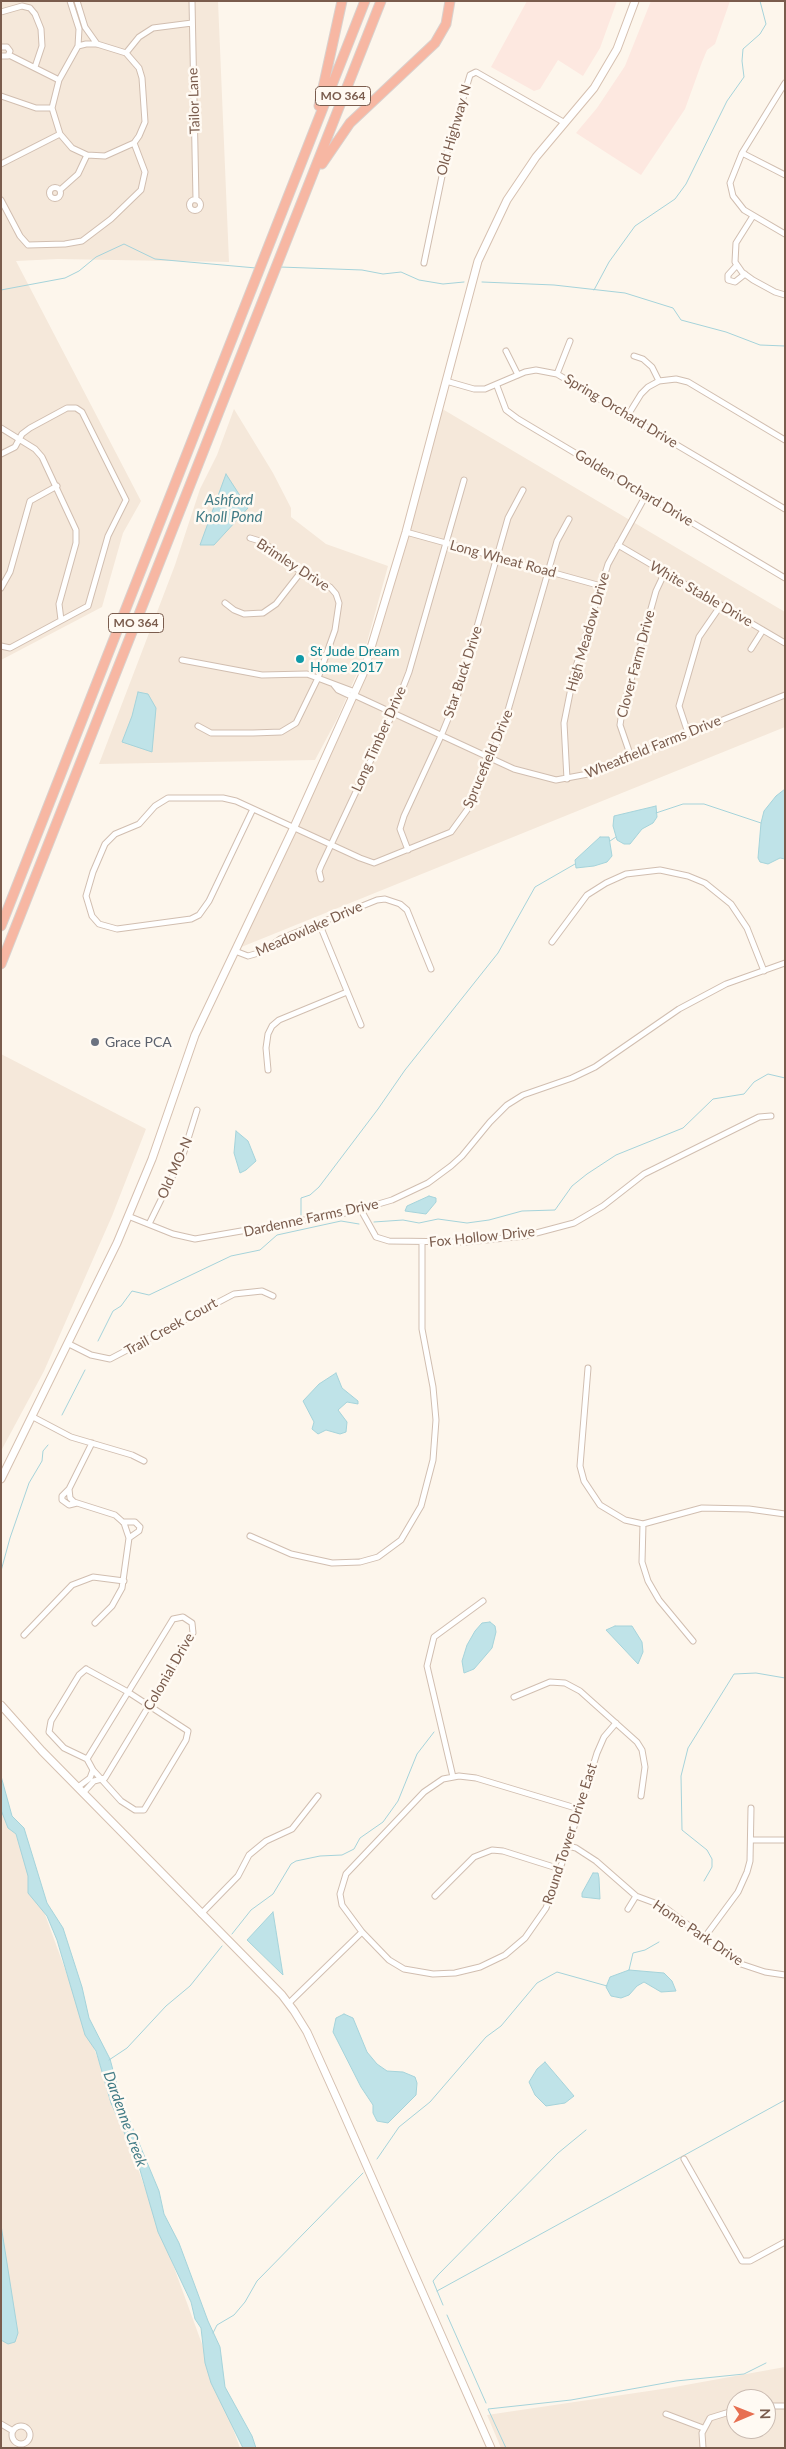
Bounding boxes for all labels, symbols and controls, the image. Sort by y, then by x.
street label: Tailor Lane [184,68,204,134]
street label: Old Highway N [433,83,475,177]
road number: MO 364 [316,86,370,105]
street label: Spring Orchard Drive [561,370,681,452]
street label: Golden Orchard Drive [572,446,696,530]
water label: Ashford Knoll Pond [196,491,262,526]
street label: Brimley Drive [253,535,333,595]
street label: Long Wheat Road [448,537,558,581]
street label: White Stable Drive [646,558,756,630]
street label: High Meadow Drive [563,570,613,694]
street label: Clover Farm Drive [614,608,658,720]
road number: MO 364 [108,614,164,632]
street label: Star Buck Drive [440,624,486,720]
place label: St Jude Dream Home 2017 [310,643,399,676]
marker: St Jude Dream Home 2017 [294,653,306,665]
street label: Long Timber Drive [348,684,410,794]
street label: Sprucefield Drive [460,707,516,811]
street label: Wheatfield Farms Drive [583,712,723,782]
street label: Meadowlake Drive [253,898,365,960]
place label: Grace PCA [105,1034,172,1050]
marker: Grace PCA [89,1036,101,1048]
street label: Old MO-N [154,1134,196,1202]
street label: Dardenne Farms Drive [242,1195,380,1241]
street label: Fox Hollow Drive [428,1223,536,1251]
street label: Trail Creek Court [122,1295,220,1359]
street label: Colonial Drive [140,1630,198,1714]
street label: Round Tower Drive East [539,1761,601,1907]
street label: Home Park Drive [650,1897,746,1969]
water label: Dardenne Creek [99,2069,151,2169]
north arrow [726,2389,776,2439]
text: N [757,2408,774,2419]

